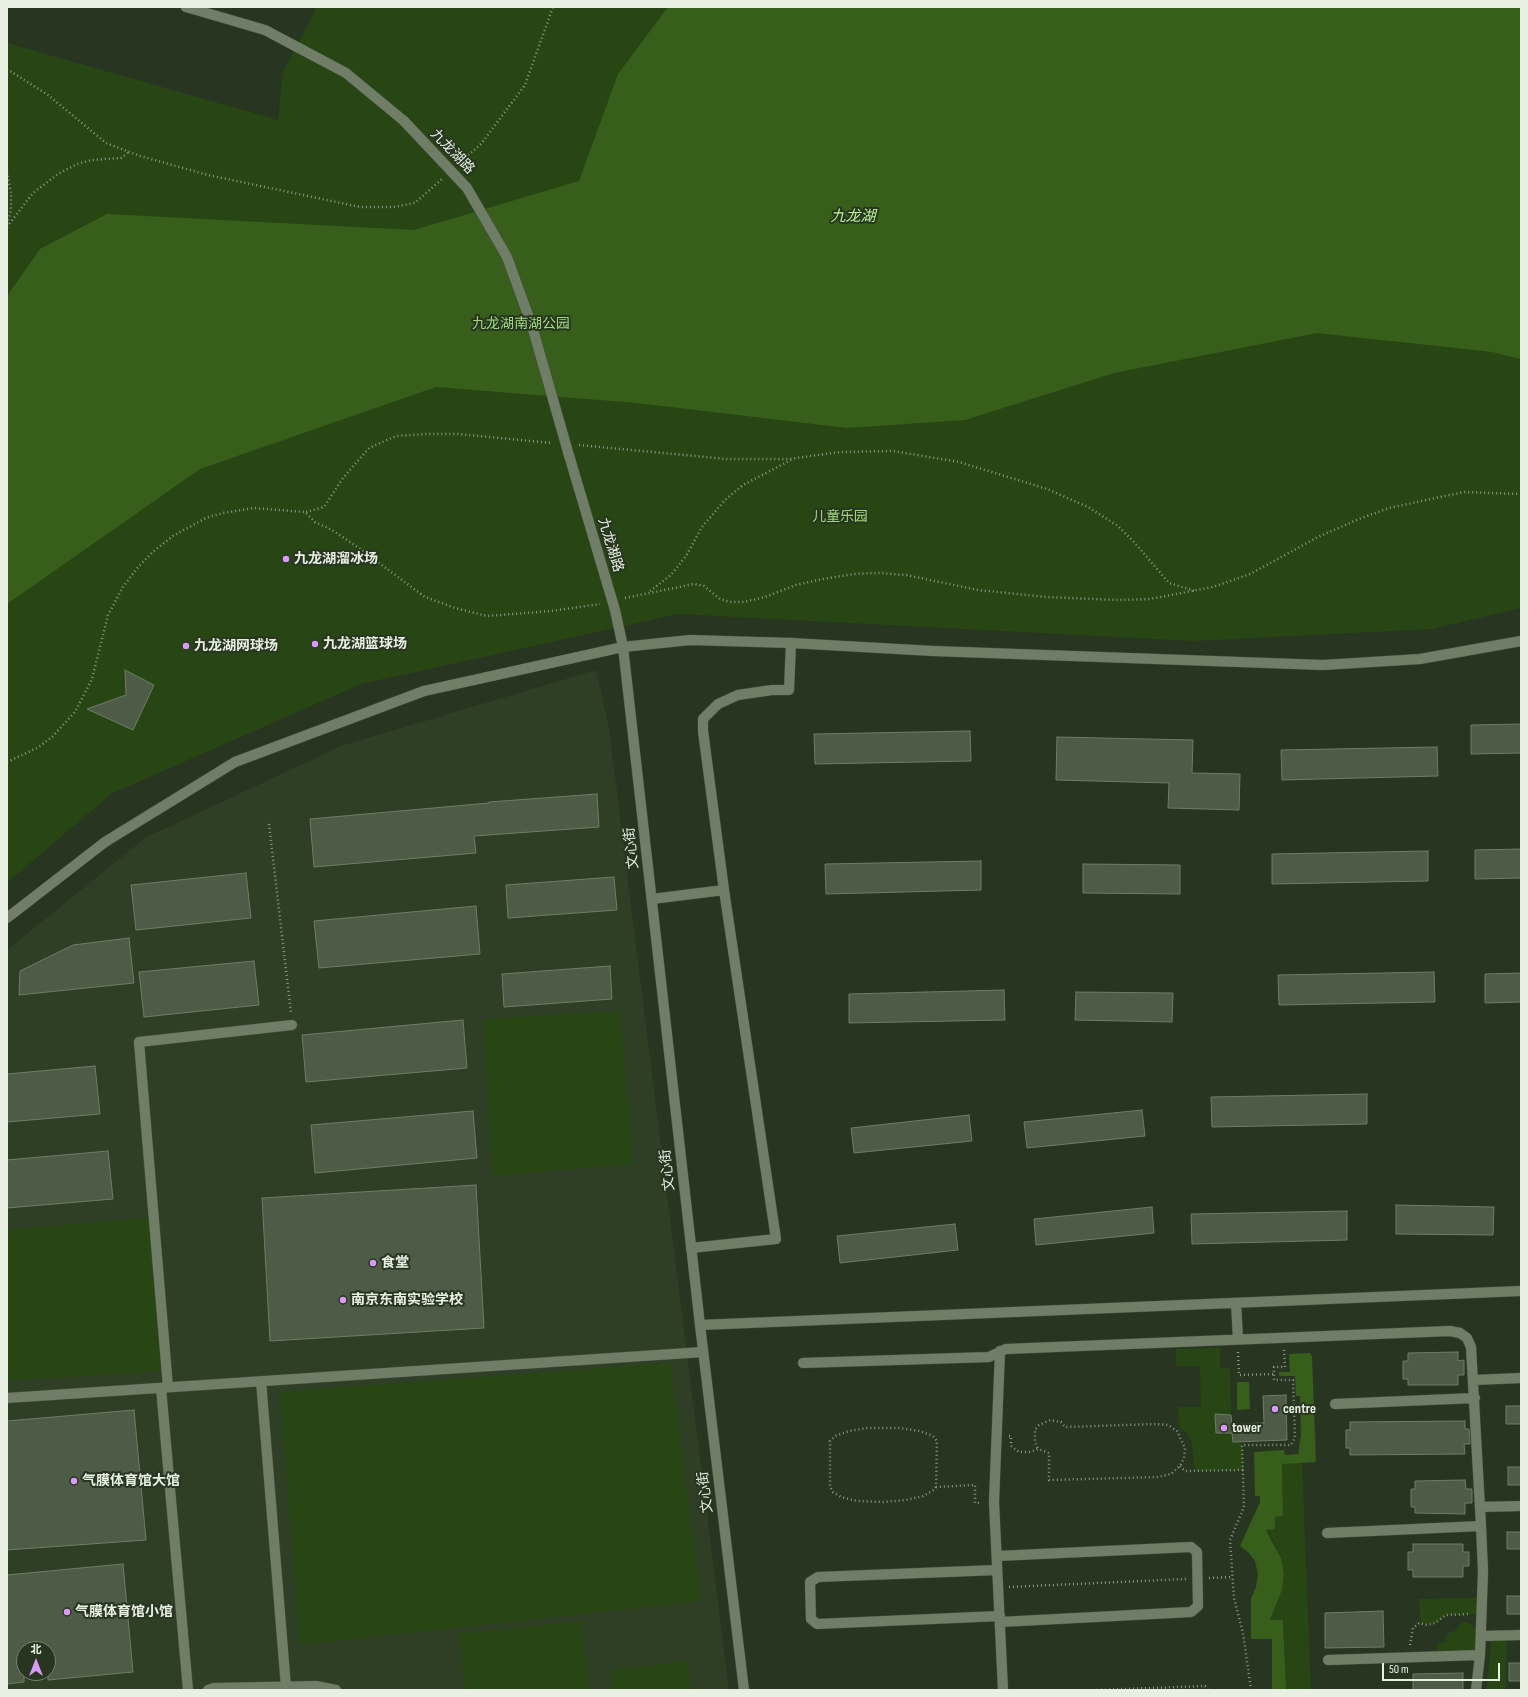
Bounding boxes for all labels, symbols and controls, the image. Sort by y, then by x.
street label: 九龙湖路 [427,126,477,178]
water label: 九龙湖 [831,208,875,226]
park label: 九龙湖南湖公园 [472,316,570,332]
park label: 儿童乐园 [812,509,868,525]
street label: 九龙湖路 [594,516,626,574]
place label: 九龙湖溜冰场 [294,551,378,567]
marker: 九龙湖溜冰场 [281,554,291,564]
place label: 九龙湖篮球场 [323,636,407,652]
place label: 九龙湖网球场 [194,638,278,654]
marker: 九龙湖篮球场 [310,639,320,649]
marker: 九龙湖网球场 [181,641,191,651]
street label: 文心街 [621,826,643,870]
street label: 文心街 [657,1148,679,1192]
place label: 食堂 [381,1255,409,1271]
marker: 食堂 [368,1258,378,1268]
place label: 南京东南实验学校 [351,1292,463,1308]
marker: 南京东南实验学校 [338,1295,348,1305]
place label: centre [1283,1401,1316,1417]
marker: centre [1270,1404,1280,1414]
place label: tower [1232,1420,1261,1436]
marker: tower [1219,1423,1229,1433]
street label: 文心街 [695,1470,717,1514]
place label: 气膜体育馆大馆 [82,1473,180,1489]
marker: 气膜体育馆大馆 [69,1476,79,1486]
place label: 气膜体育馆小馆 [75,1604,173,1620]
marker: 气膜体育馆小馆 [62,1607,72,1617]
north arrow [16,1641,56,1681]
text: 北 [31,1643,42,1656]
scale bar [1384,1655,1502,1681]
text: 50 m [1389,1662,1409,1677]

